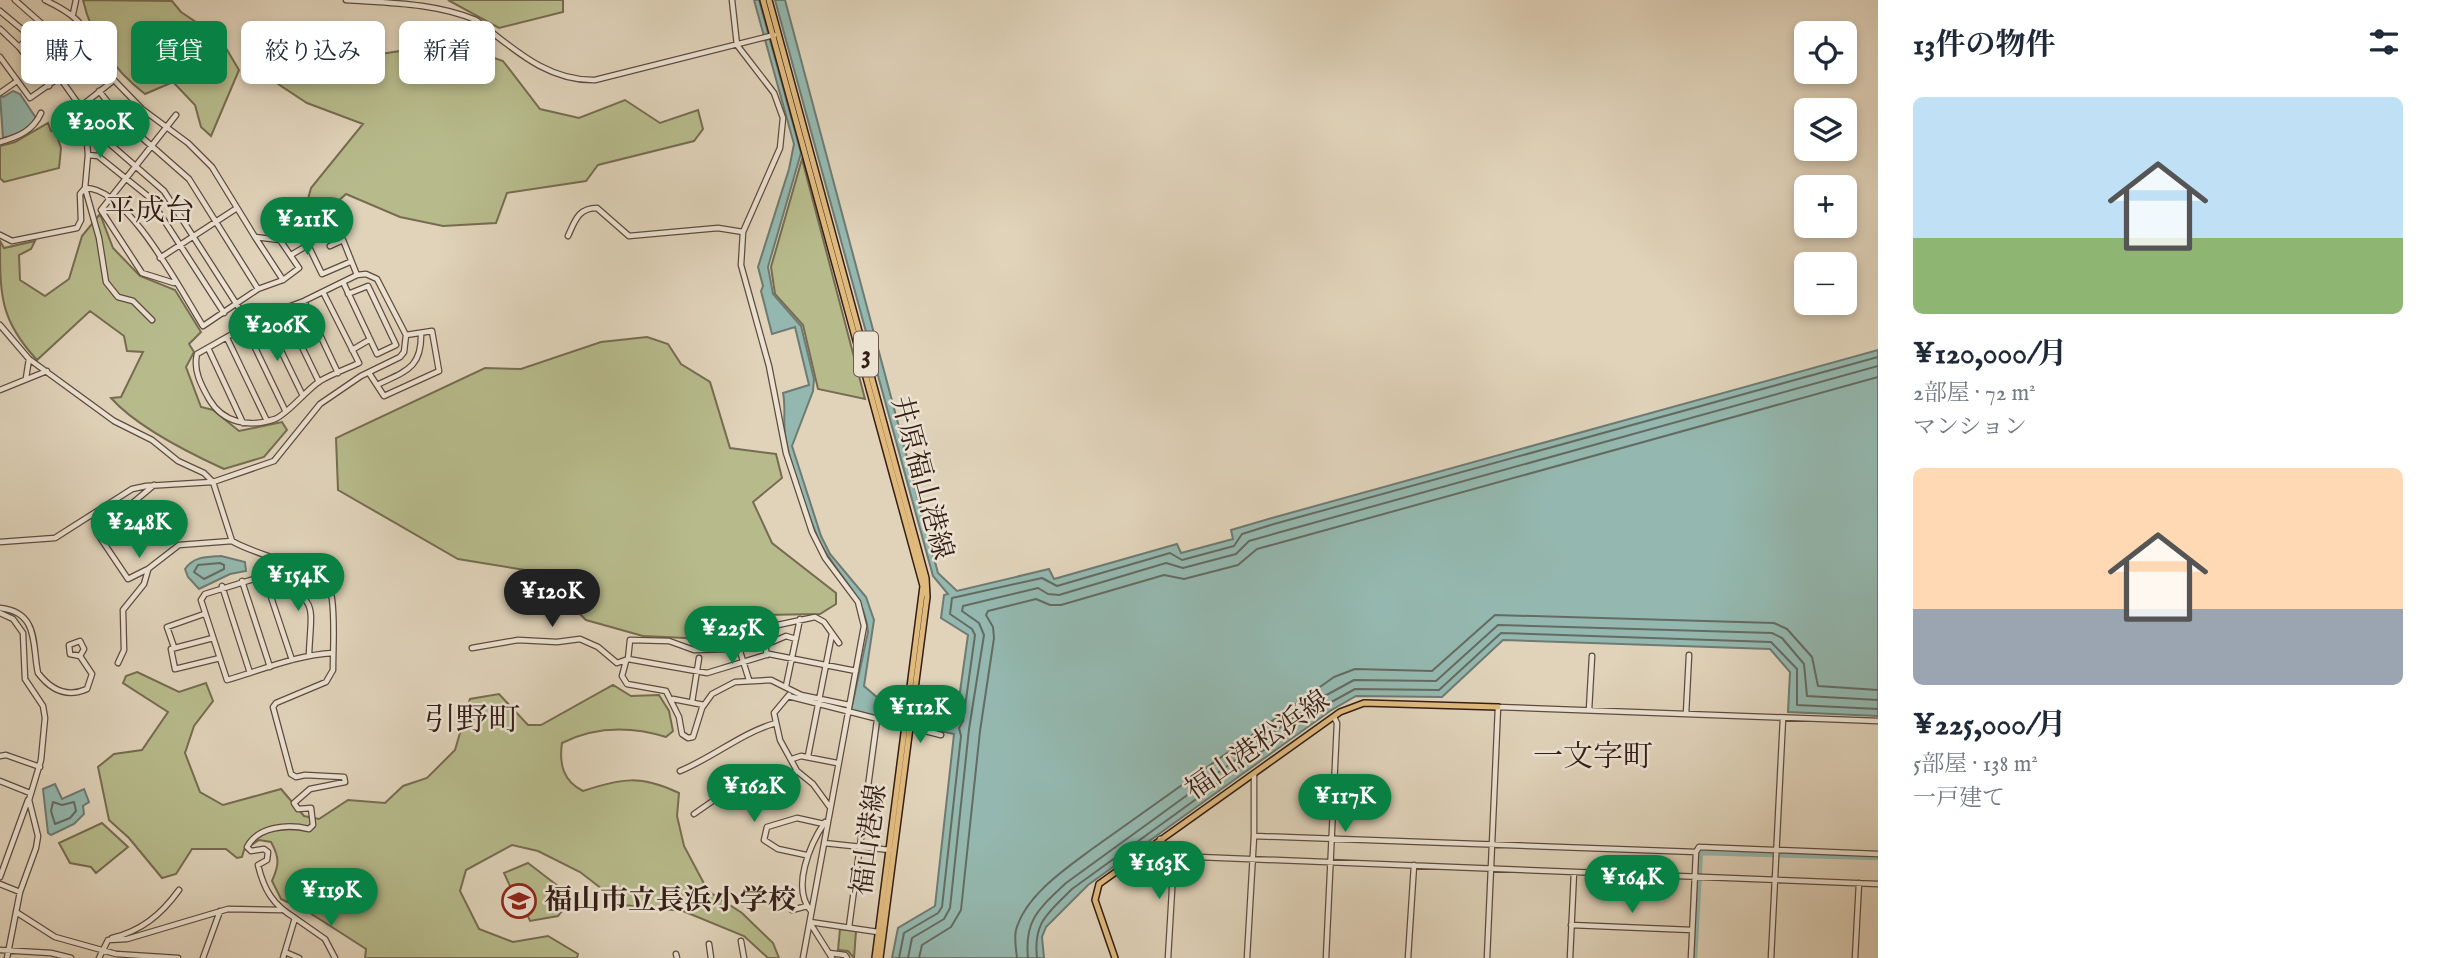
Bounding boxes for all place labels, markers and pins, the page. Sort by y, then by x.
pin: ¥200K [51,100,149,160]
pin: ¥211K [258,198,356,257]
pin: ¥206K [228,304,326,363]
pin: ¥248K [90,500,188,560]
pin: ¥154K [249,554,347,613]
pin: ¥120K [503,570,601,629]
pin: ¥225K [683,606,781,666]
pin: ¥112K [871,686,969,745]
pin: ¥162K [705,764,803,824]
pin: ¥117K [1296,774,1394,834]
pin: ¥163K [1110,842,1208,901]
pin: ¥164K [1583,856,1681,915]
pin: ¥119K [282,869,380,928]
school or university icon: 福山市立長浜小学校 [500,882,538,920]
place label: 福山市立長浜小学校 [544,884,796,919]

